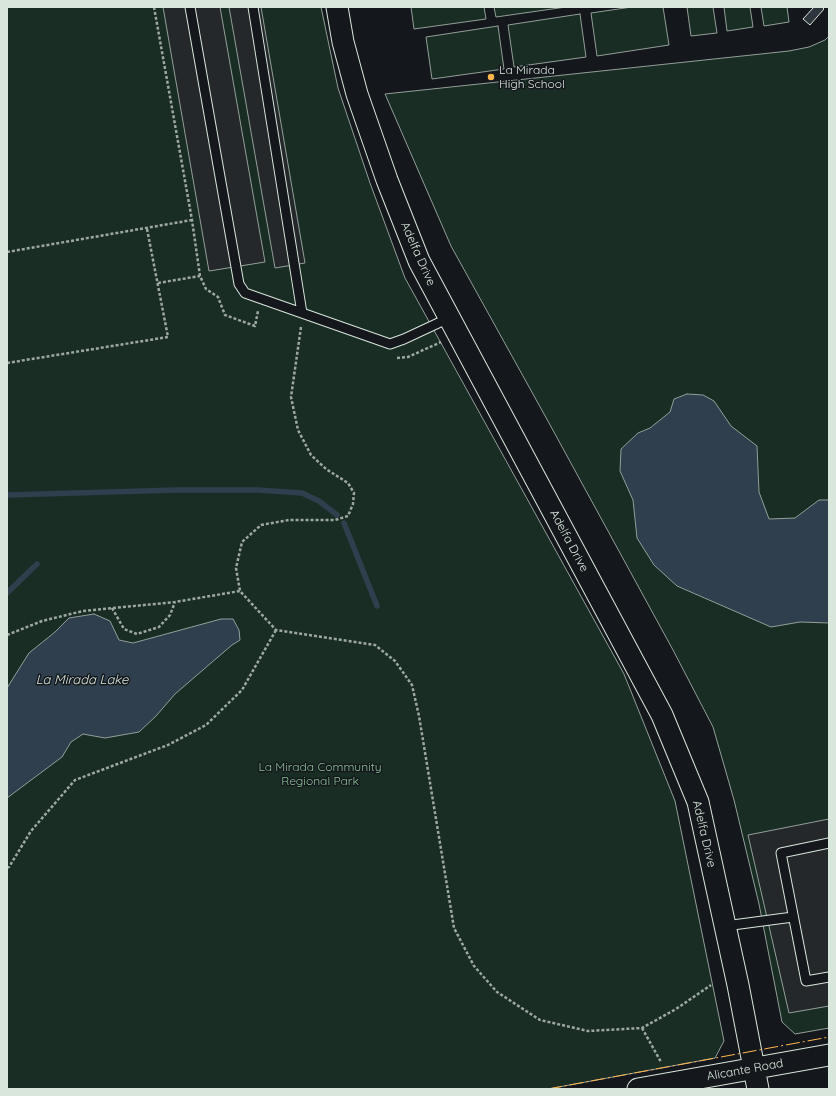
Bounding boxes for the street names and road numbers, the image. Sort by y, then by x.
street label: Adelfa Drive [398,220,438,288]
street label: Adelfa Drive [547,507,591,575]
street label: Adelfa Drive [689,799,719,869]
street label: Alicante Road [706,1056,784,1084]

